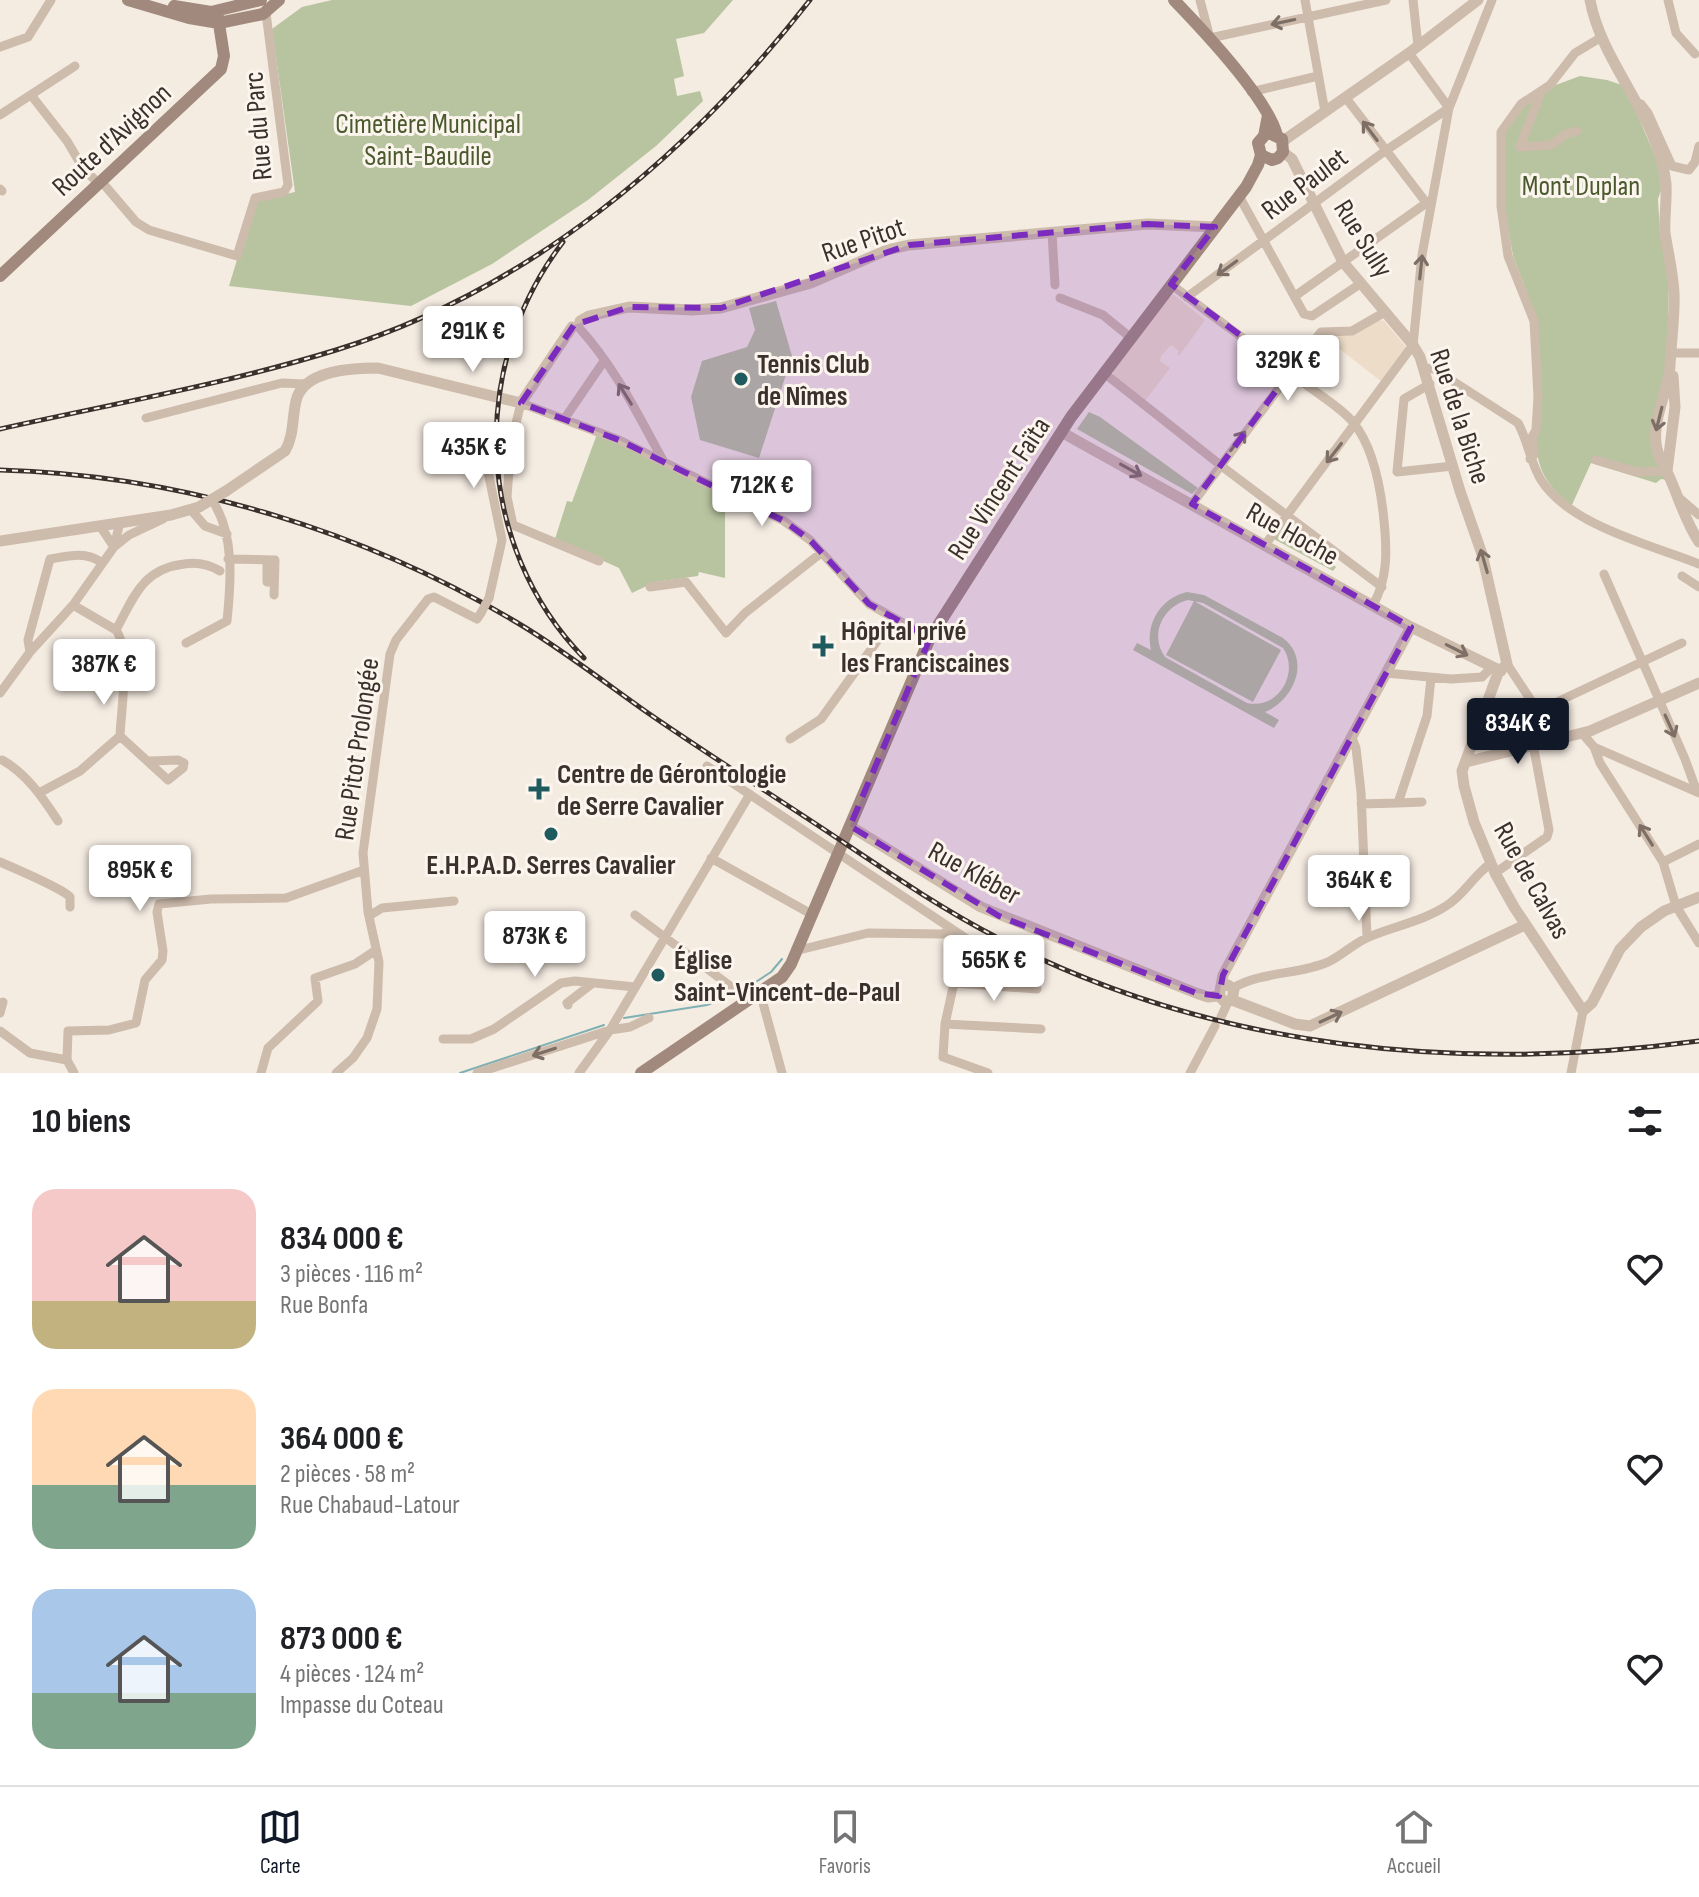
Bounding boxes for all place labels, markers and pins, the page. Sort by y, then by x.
pin: 291K € [408,306,538,374]
pin: 329K € [1223,335,1353,403]
place label: Tennis Club de Nîmes [757,348,870,413]
marker: Tennis Club de Nîmes [732,370,750,388]
pin: 435K € [409,422,539,490]
pin: 712K € [697,460,827,528]
place label: Hôpital privé les Franciscaines [841,615,1009,680]
marker: Hôpital privé les Franciscaines [812,635,834,657]
pin: 387K € [39,639,169,707]
pin: 834K € [1453,698,1583,766]
place label: Centre de Gérontologie de Serre Cavalier [557,758,787,823]
marker: Centre de Gérontologie de Serre Cavalier [528,778,550,800]
marker: E.H.P.A.D. Serres Cavalier [542,825,560,843]
pin: 895K € [75,845,205,913]
place label: E.H.P.A.D. Serres Cavalier [426,849,676,882]
pin: 364K € [1294,855,1424,923]
pin: 873K € [470,911,600,979]
pin: 565K € [929,935,1059,1003]
place label: Église Saint-Vincent-de-Paul [674,944,900,1009]
marker: Église Saint-Vincent-de-Paul [649,966,667,984]

